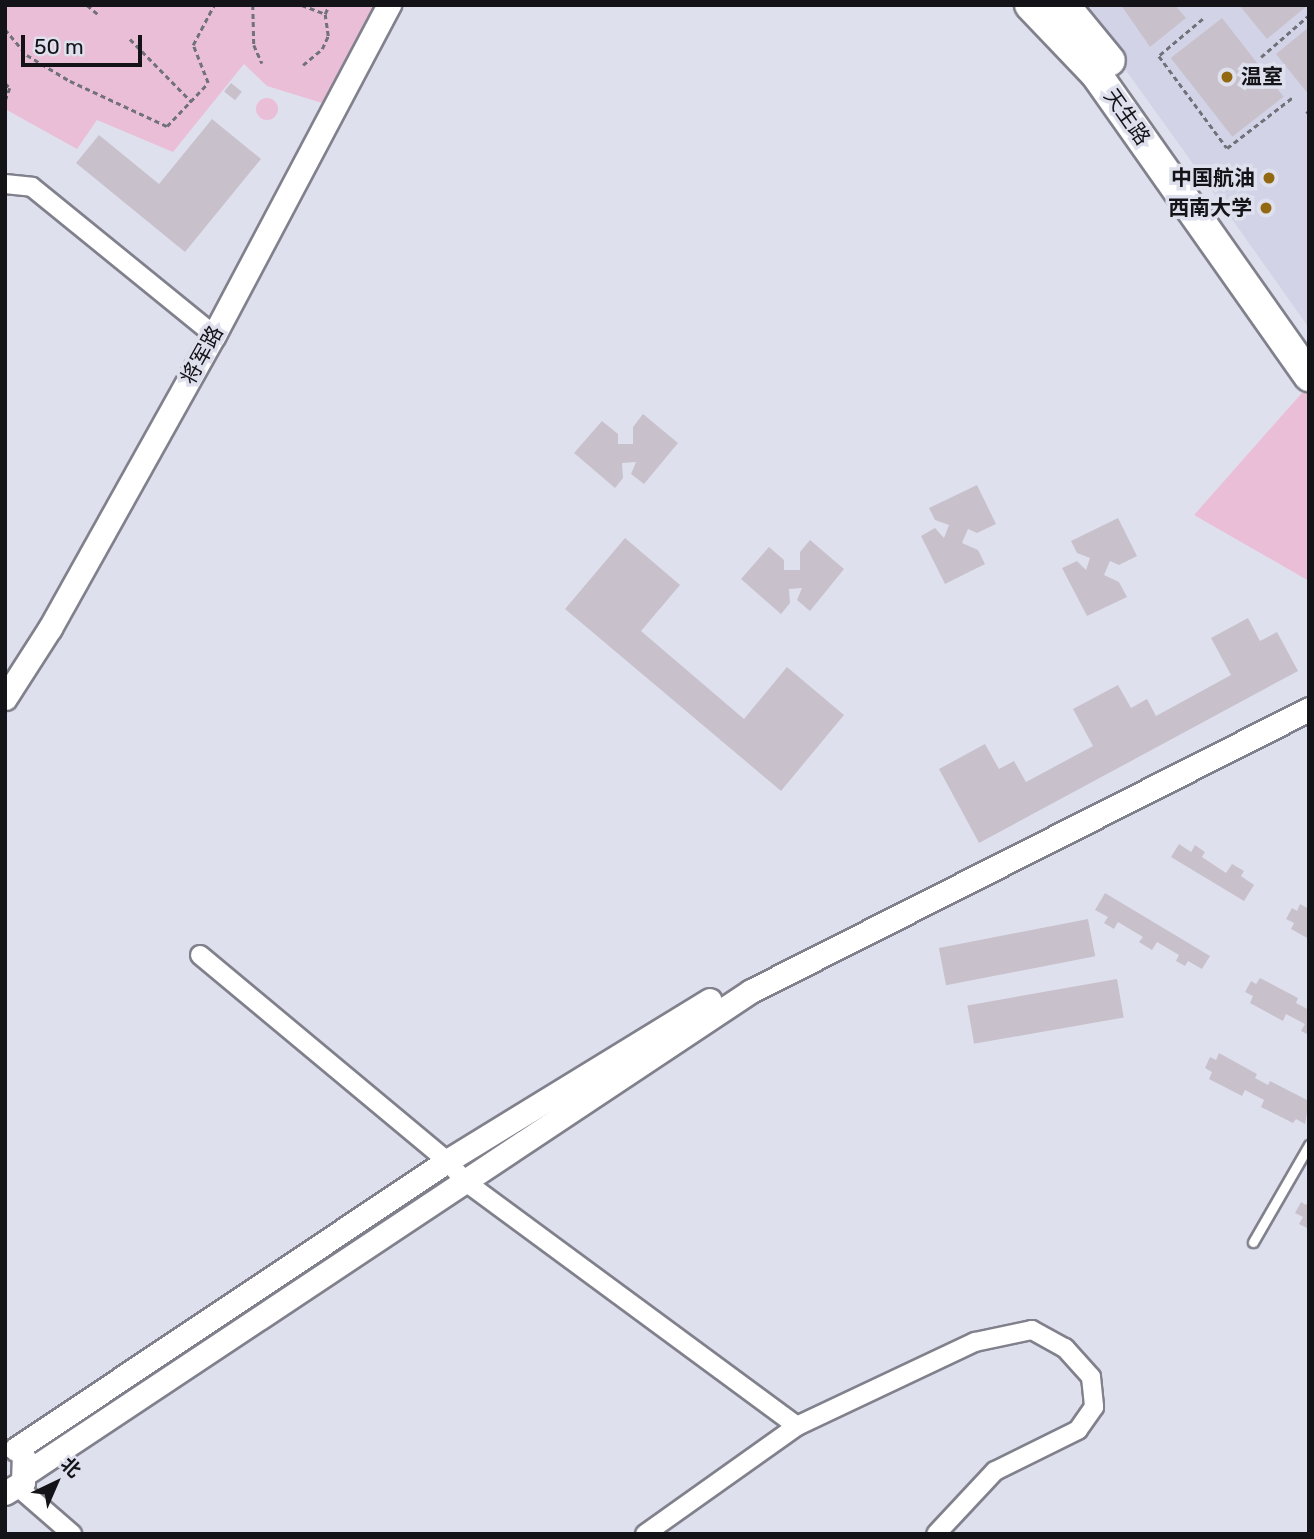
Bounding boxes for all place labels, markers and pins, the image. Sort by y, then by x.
place label: 温室 [1241,64,1283,90]
marker: 温室 [1219,69,1235,85]
place label: 中国航油 [1171,165,1255,191]
marker: 中国航油 [1261,170,1277,186]
place label: 西南大学 [1168,195,1252,221]
marker: 西南大学 [1258,200,1274,216]

